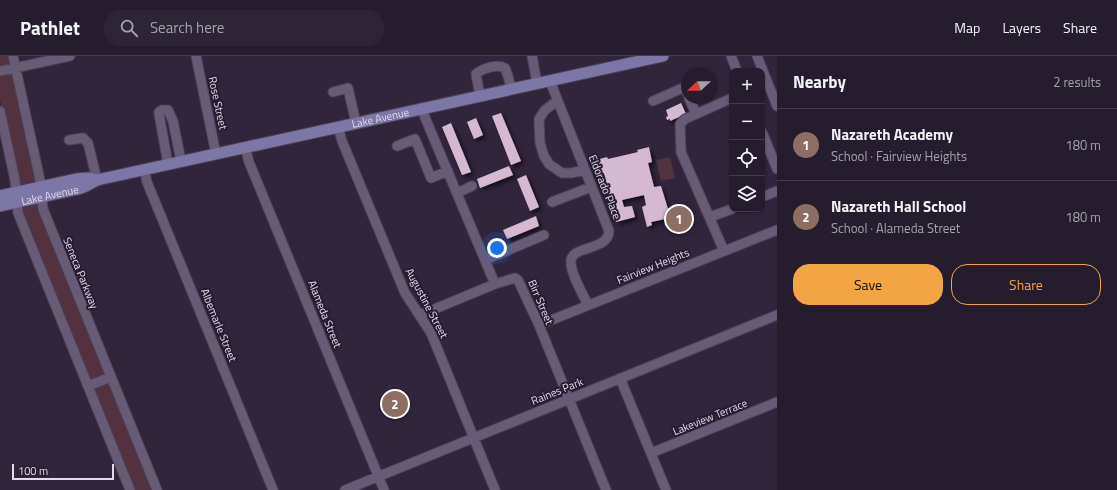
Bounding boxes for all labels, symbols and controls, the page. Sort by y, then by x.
search box [104,10,384,46]
text: Pathlet [20,13,80,42]
text: Search here [150,16,224,39]
icon: search [118,17,140,39]
text: Map [954,17,980,38]
text: Layers [1002,17,1041,38]
text: Share [1063,17,1097,38]
north arrow [681,68,717,104]
map controls [729,68,765,212]
button: + [729,68,765,104]
text: Nearby [793,69,846,95]
text: 2 results [1053,72,1101,92]
street label: Rose Street [205,75,231,131]
street label: Lake Avenue [350,104,411,132]
button: − [729,104,765,140]
text: Nazareth Academy [831,123,953,146]
text: 1 [802,135,810,155]
text: 180 m [1065,135,1101,155]
button: locate [729,140,765,176]
text: School · Fairview Heights [831,146,967,166]
street label: Eldorado Place [585,152,625,222]
button: layers [729,176,765,212]
street label: Lake Avenue [20,181,80,209]
text: Nazareth Hall School [831,195,966,218]
pin: 1 [666,204,692,234]
text: 2 [802,207,810,227]
text: 180 m [1065,207,1101,227]
text: School · Alameda Street [831,218,960,238]
street label: Seneca Parkway [59,235,103,312]
your location [487,238,507,258]
street label: Fairview Heights [614,244,692,288]
button: Save [793,264,943,305]
button: Share [951,264,1101,305]
street label: Augustine Street [402,265,452,341]
street label: Birr Street [524,277,558,327]
street label: Alameda Street [304,278,346,350]
street label: Albemarle Street [197,286,241,364]
street label: Raines Park [529,373,586,409]
pin: 2 [382,389,408,419]
street label: Lakeview Terrace [670,395,750,439]
scale bar [12,462,114,481]
text: 100 m [18,463,48,479]

